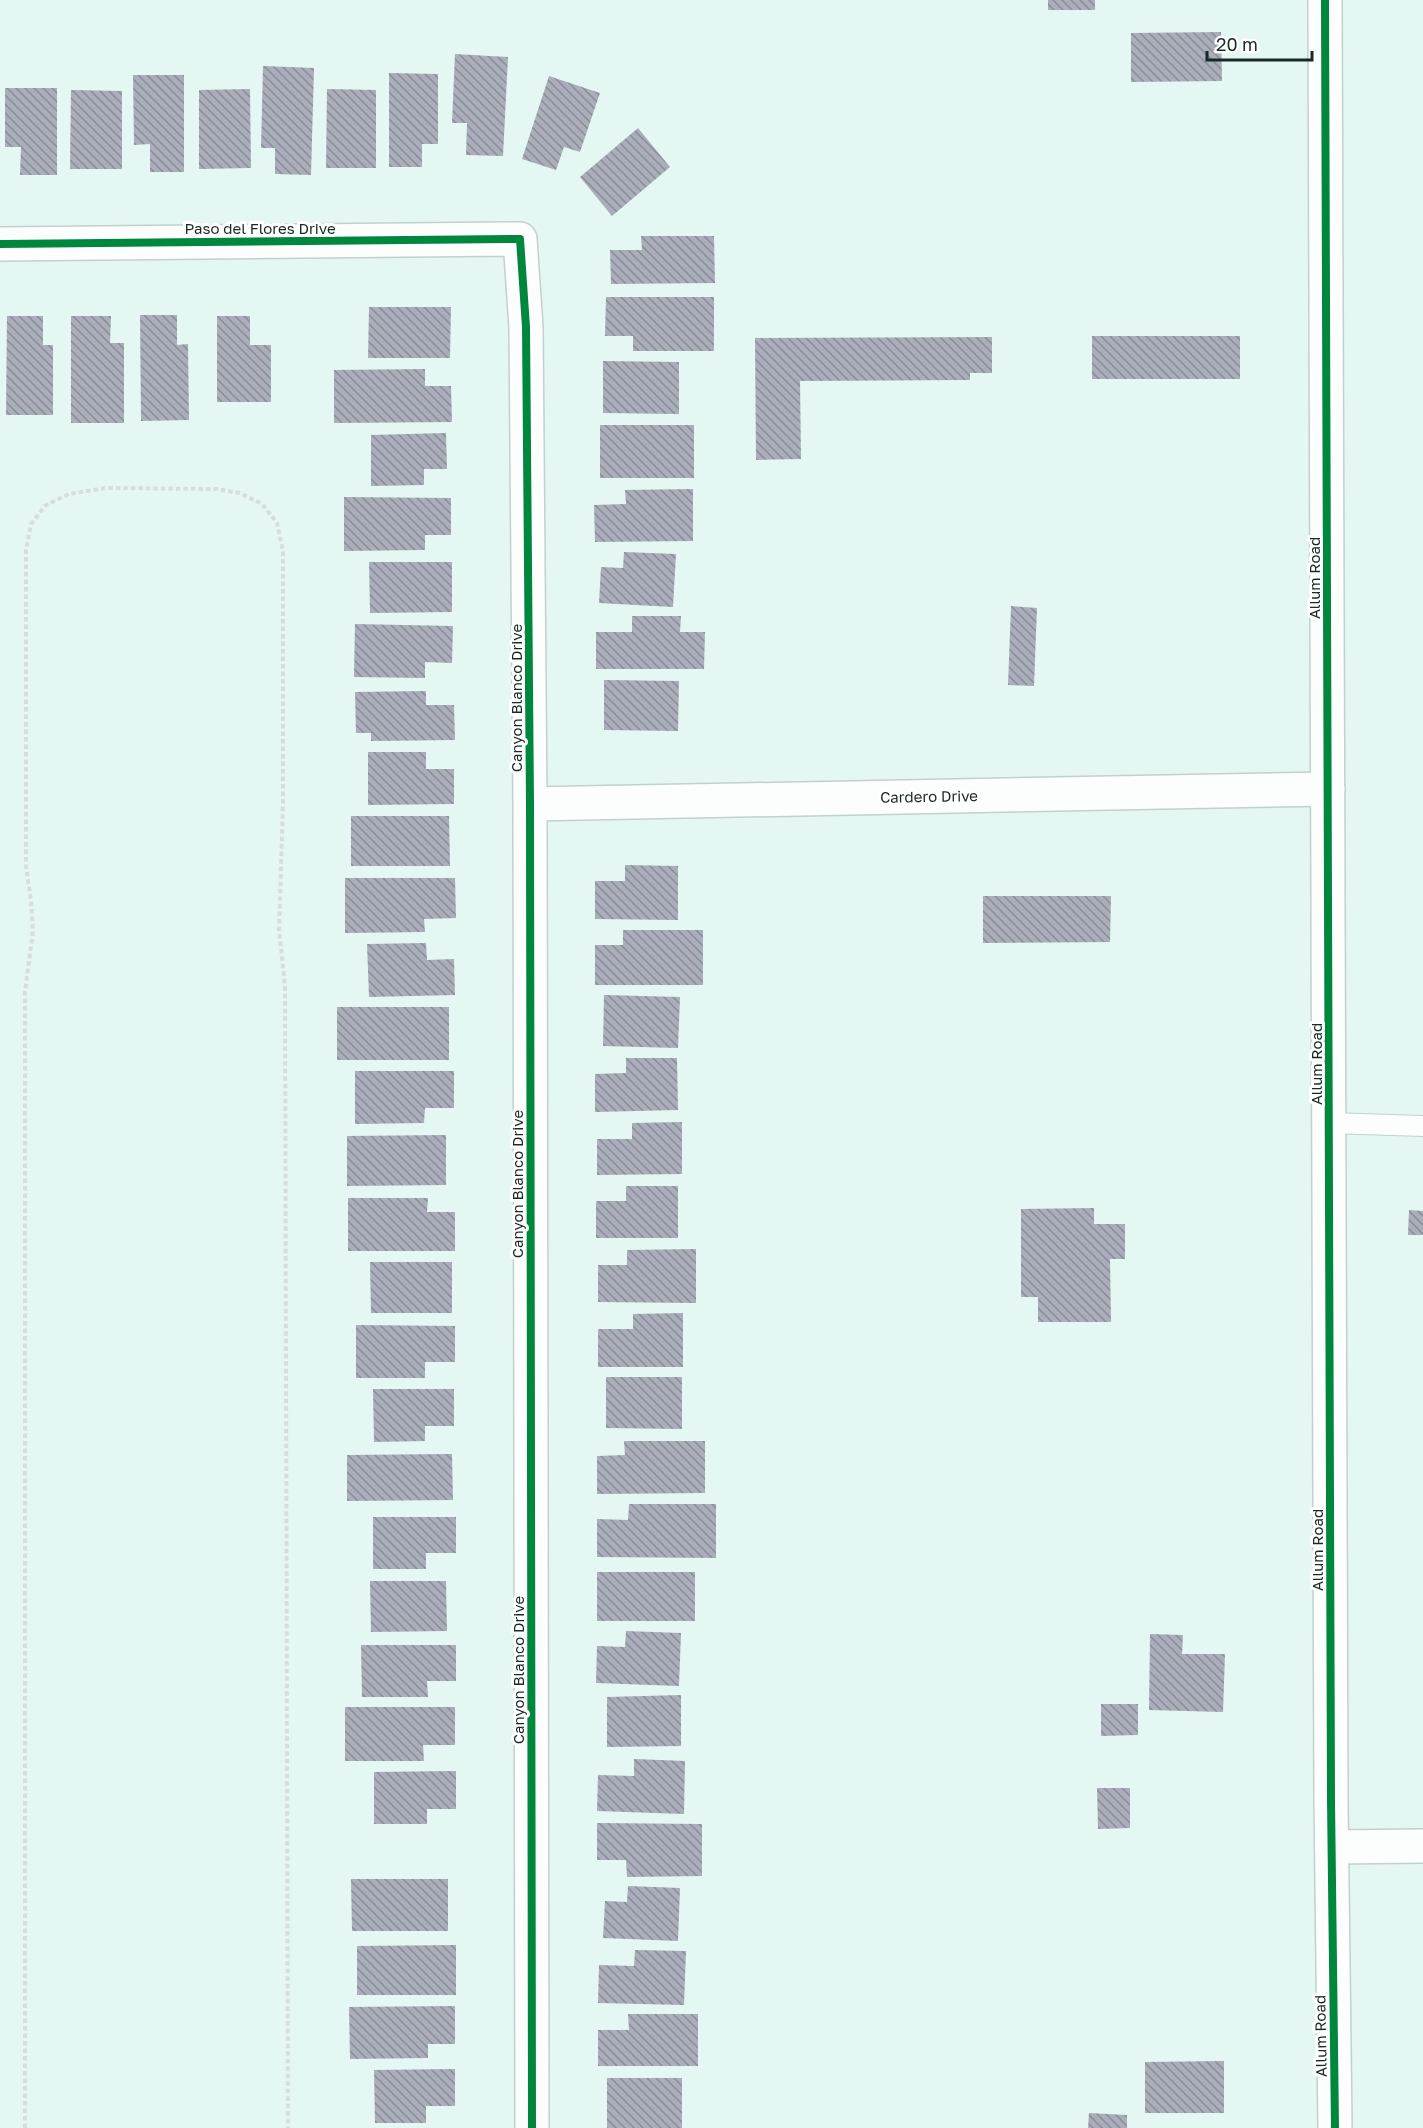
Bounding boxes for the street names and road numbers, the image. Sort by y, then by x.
street label: Paso del Flores Drive [184,219,336,237]
street label: Allum Road [1305,537,1323,619]
street label: Canyon Blanco Drive [507,624,525,772]
street label: Cardero Drive [880,786,978,806]
street label: Allum Road [1307,1023,1325,1105]
street label: Canyon Blanco Drive [508,1110,526,1258]
street label: Allum Road [1308,1509,1326,1591]
street label: Canyon Blanco Drive [509,1596,527,1744]
street label: Allum Road [1310,1995,1330,2077]

